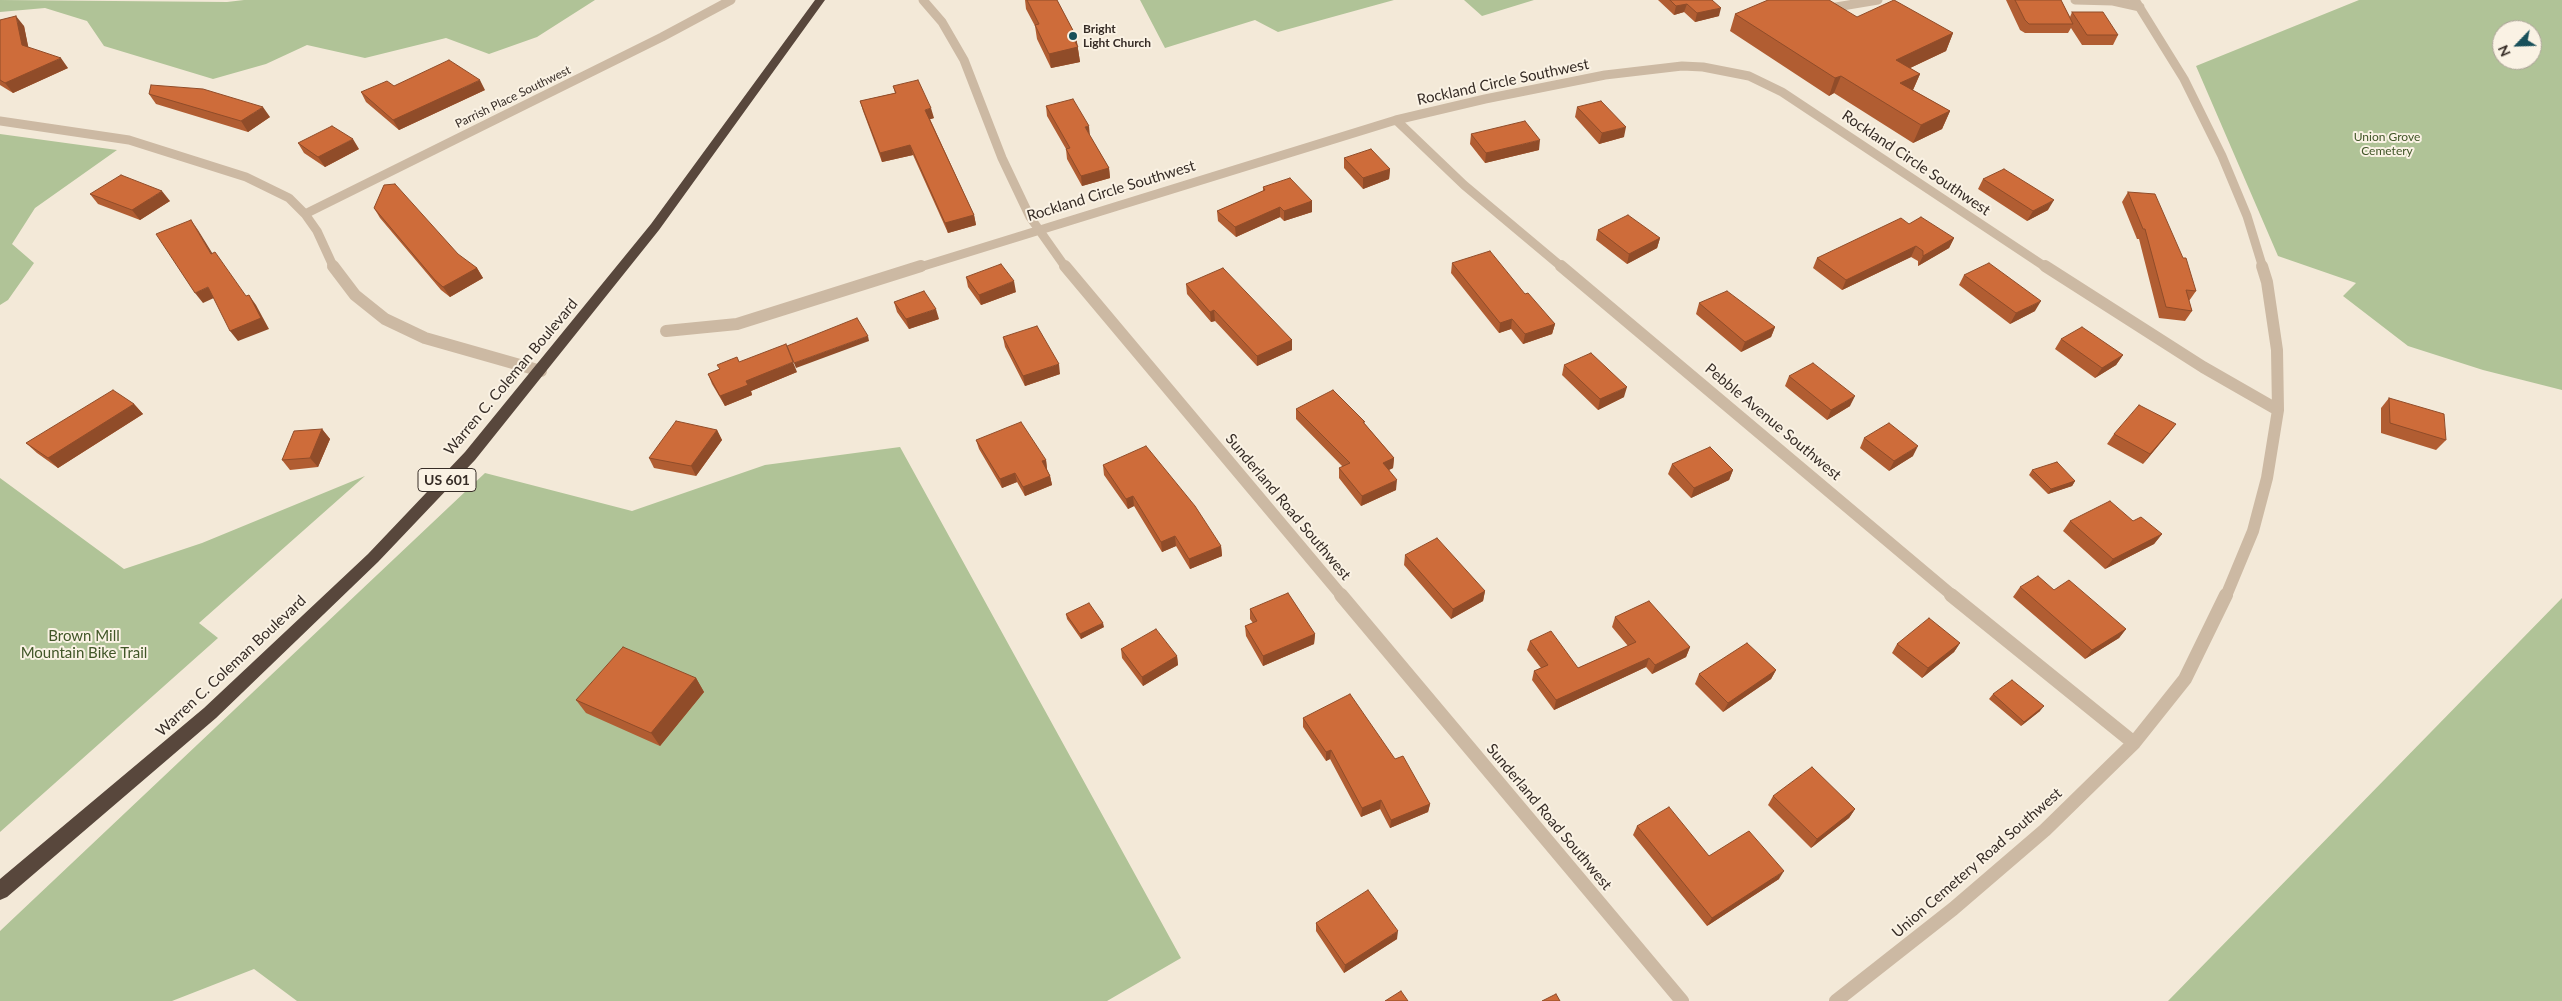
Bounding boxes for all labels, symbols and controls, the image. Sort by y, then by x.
north arrow [2492,20,2542,70]
place label: Bright Light Church [1083,22,1151,50]
marker: Bright Light Church [1067,30,1079,42]
text: N [2494,43,2514,59]
street label: Rockland Circle Southwest [1415,55,1591,109]
street label: Parrish Place Southwest [453,63,573,131]
street label: Rockland Circle Southwest [1838,107,1994,219]
park label: Union Grove Cemetery [2354,130,2420,158]
street label: Rockland Circle Southwest [1025,157,1197,225]
street label: Warren C. Coleman Boulevard [440,295,582,459]
street label: Pebble Avenue Southwest [1701,360,1845,484]
street label: Sunderland Road Southwest [1222,430,1354,584]
road number: US 601 [418,468,476,492]
street label: Warren C. Coleman Boulevard [152,592,310,740]
park label: Brown Mill Mountain Bike Trail [21,627,147,662]
street label: Sunderland Road Southwest [1483,740,1615,894]
street label: Union Cemetery Road Southwest [1888,784,2066,942]

